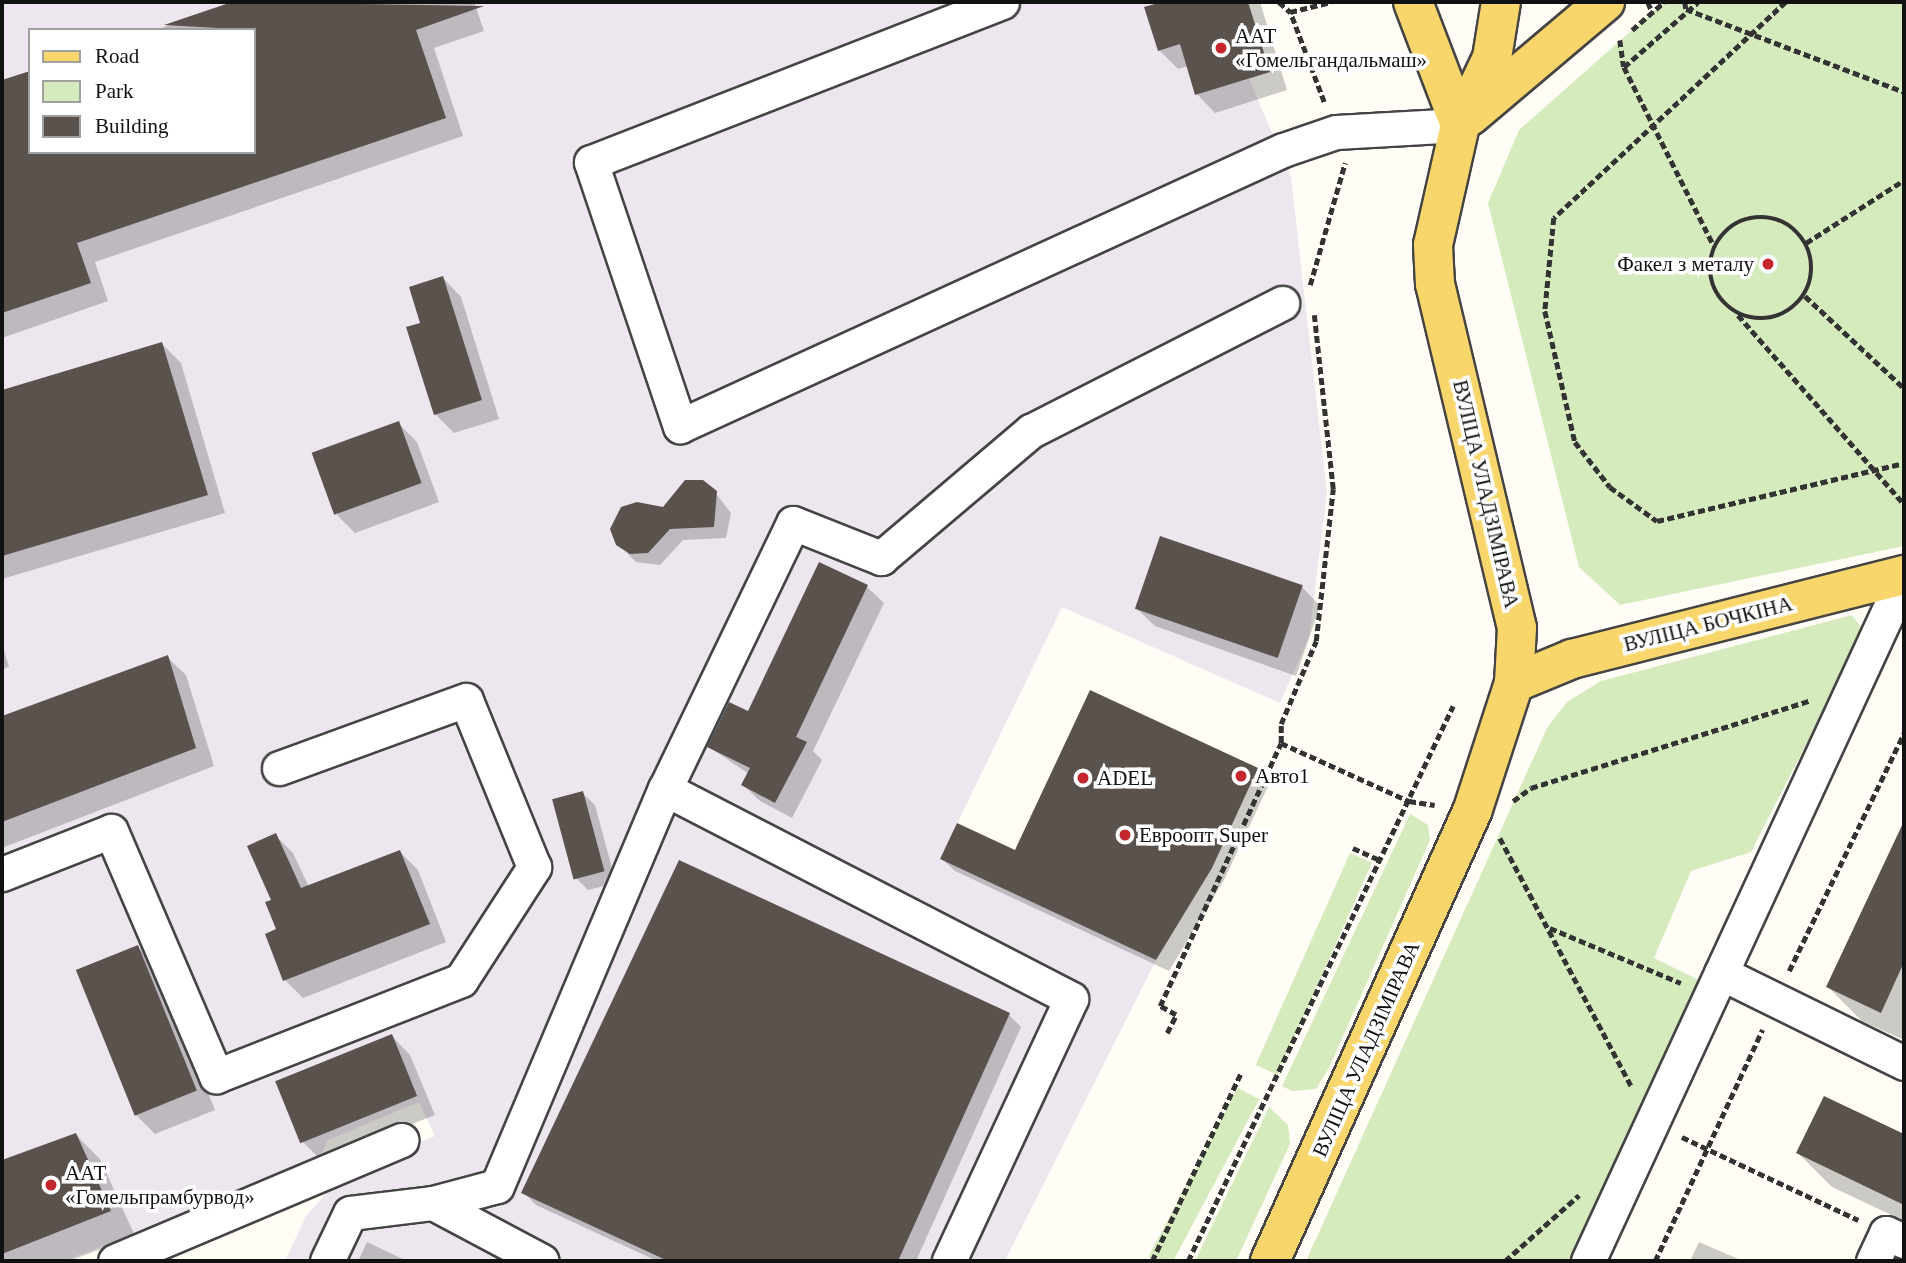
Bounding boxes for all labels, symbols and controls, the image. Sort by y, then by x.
place label: ААТ «Гомельгандальмаш» [1235,23,1427,73]
legend [28,28,256,154]
marker: ААТ «Гомельгандальмаш» [1213,40,1229,56]
text: Road [95,44,139,68]
text: Park [95,79,134,103]
text: Building [95,114,169,138]
place label: Факел з металу [1617,251,1754,277]
marker: Факел з металу [1760,256,1776,272]
street label: ВУЛІЦА УЛАДЗІМІРАВА [1447,377,1525,611]
street label: ВУЛІЦА БОЧКІНА [1621,591,1795,657]
place label: Авто1 [1255,763,1309,789]
place label: ADEL [1097,765,1153,791]
marker: Авто1 [1233,768,1249,784]
marker: ADEL [1075,770,1091,786]
place label: Евроопт Super [1139,822,1268,848]
marker: Евроопт Super [1117,827,1133,843]
street label: ВУЛІЦА УЛАДЗІМІРАВА [1307,937,1425,1161]
place label: ААТ «Гомельпрамбурвод» [65,1160,255,1210]
marker: ААТ «Гомельпрамбурвод» [43,1177,59,1193]

